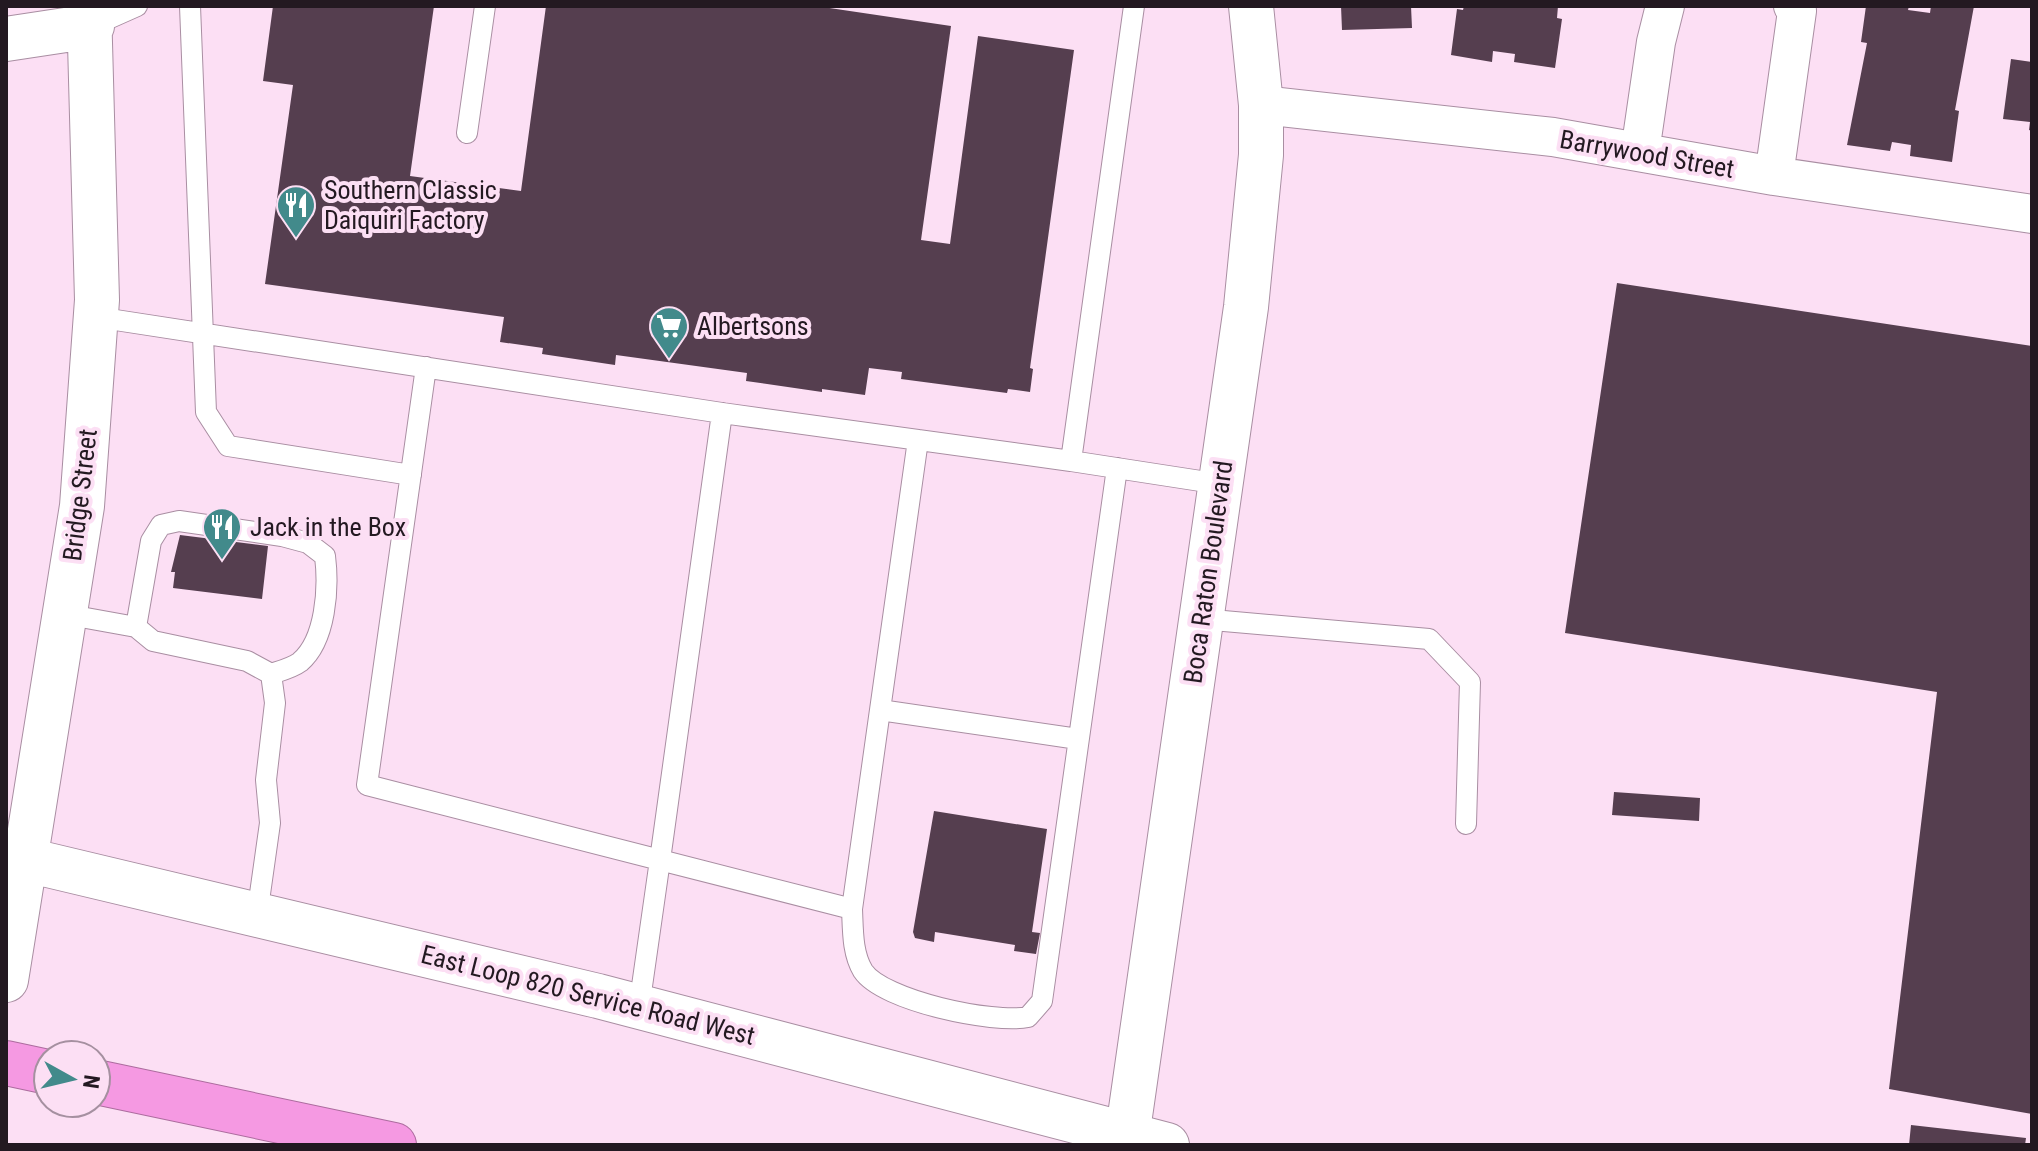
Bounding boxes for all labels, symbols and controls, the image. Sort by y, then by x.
street label: Barrywood Street [1558,124,1736,184]
place label: Southern Classic Daiquiri Factory [324,175,497,235]
restaurant icon: Southern Classic Daiquiri Factory [275,184,317,239]
supermarket icon: Albertsons [648,305,690,360]
place label: Albertsons [697,311,809,341]
street label: Bridge Street [57,427,103,563]
street label: Boca Raton Boulevard [1178,459,1238,685]
restaurant icon: Jack in the Box [201,506,243,561]
place label: Jack in the Box [250,512,406,542]
street label: East Loop 820 Service Road West [418,939,758,1051]
north arrow [32,1039,112,1119]
text: N [78,1073,105,1090]

